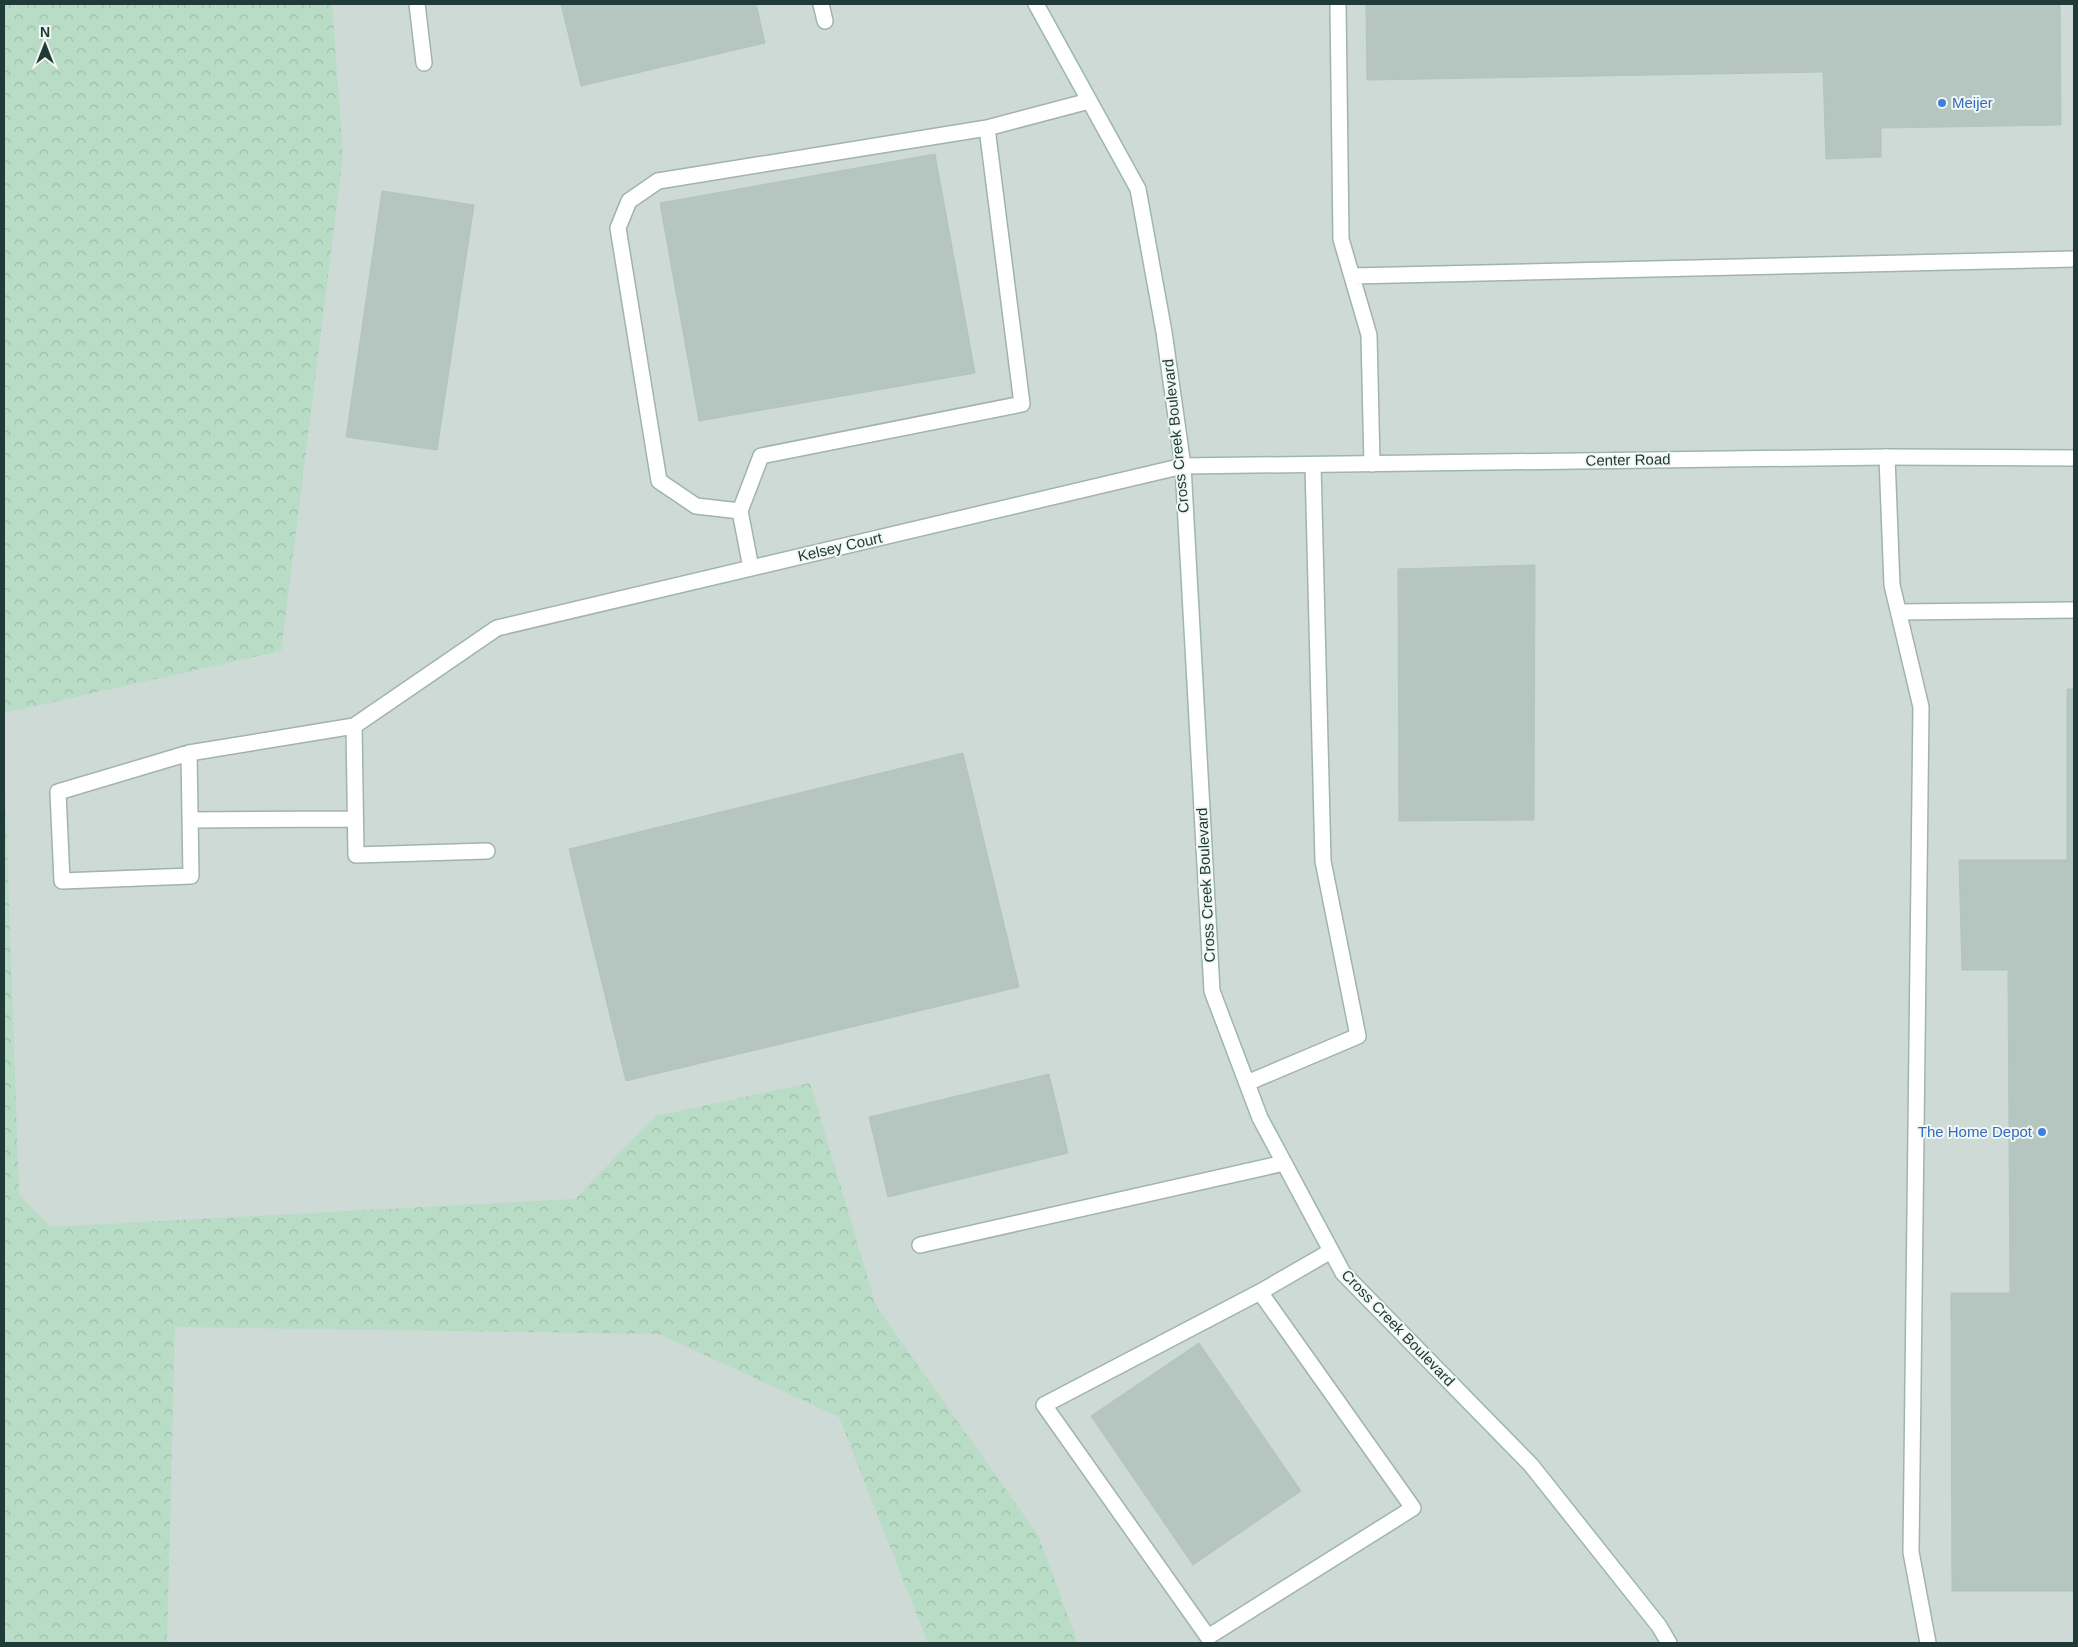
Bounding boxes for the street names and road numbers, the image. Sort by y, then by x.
street label: Cross Creek Boulevard [1159,358,1192,514]
street label: Center Road [1585,450,1671,469]
street label: Kelsey Court [796,528,884,564]
street label: Cross Creek Boulevard [1193,807,1218,963]
street label: Cross Creek Boulevard [1338,1266,1458,1389]

